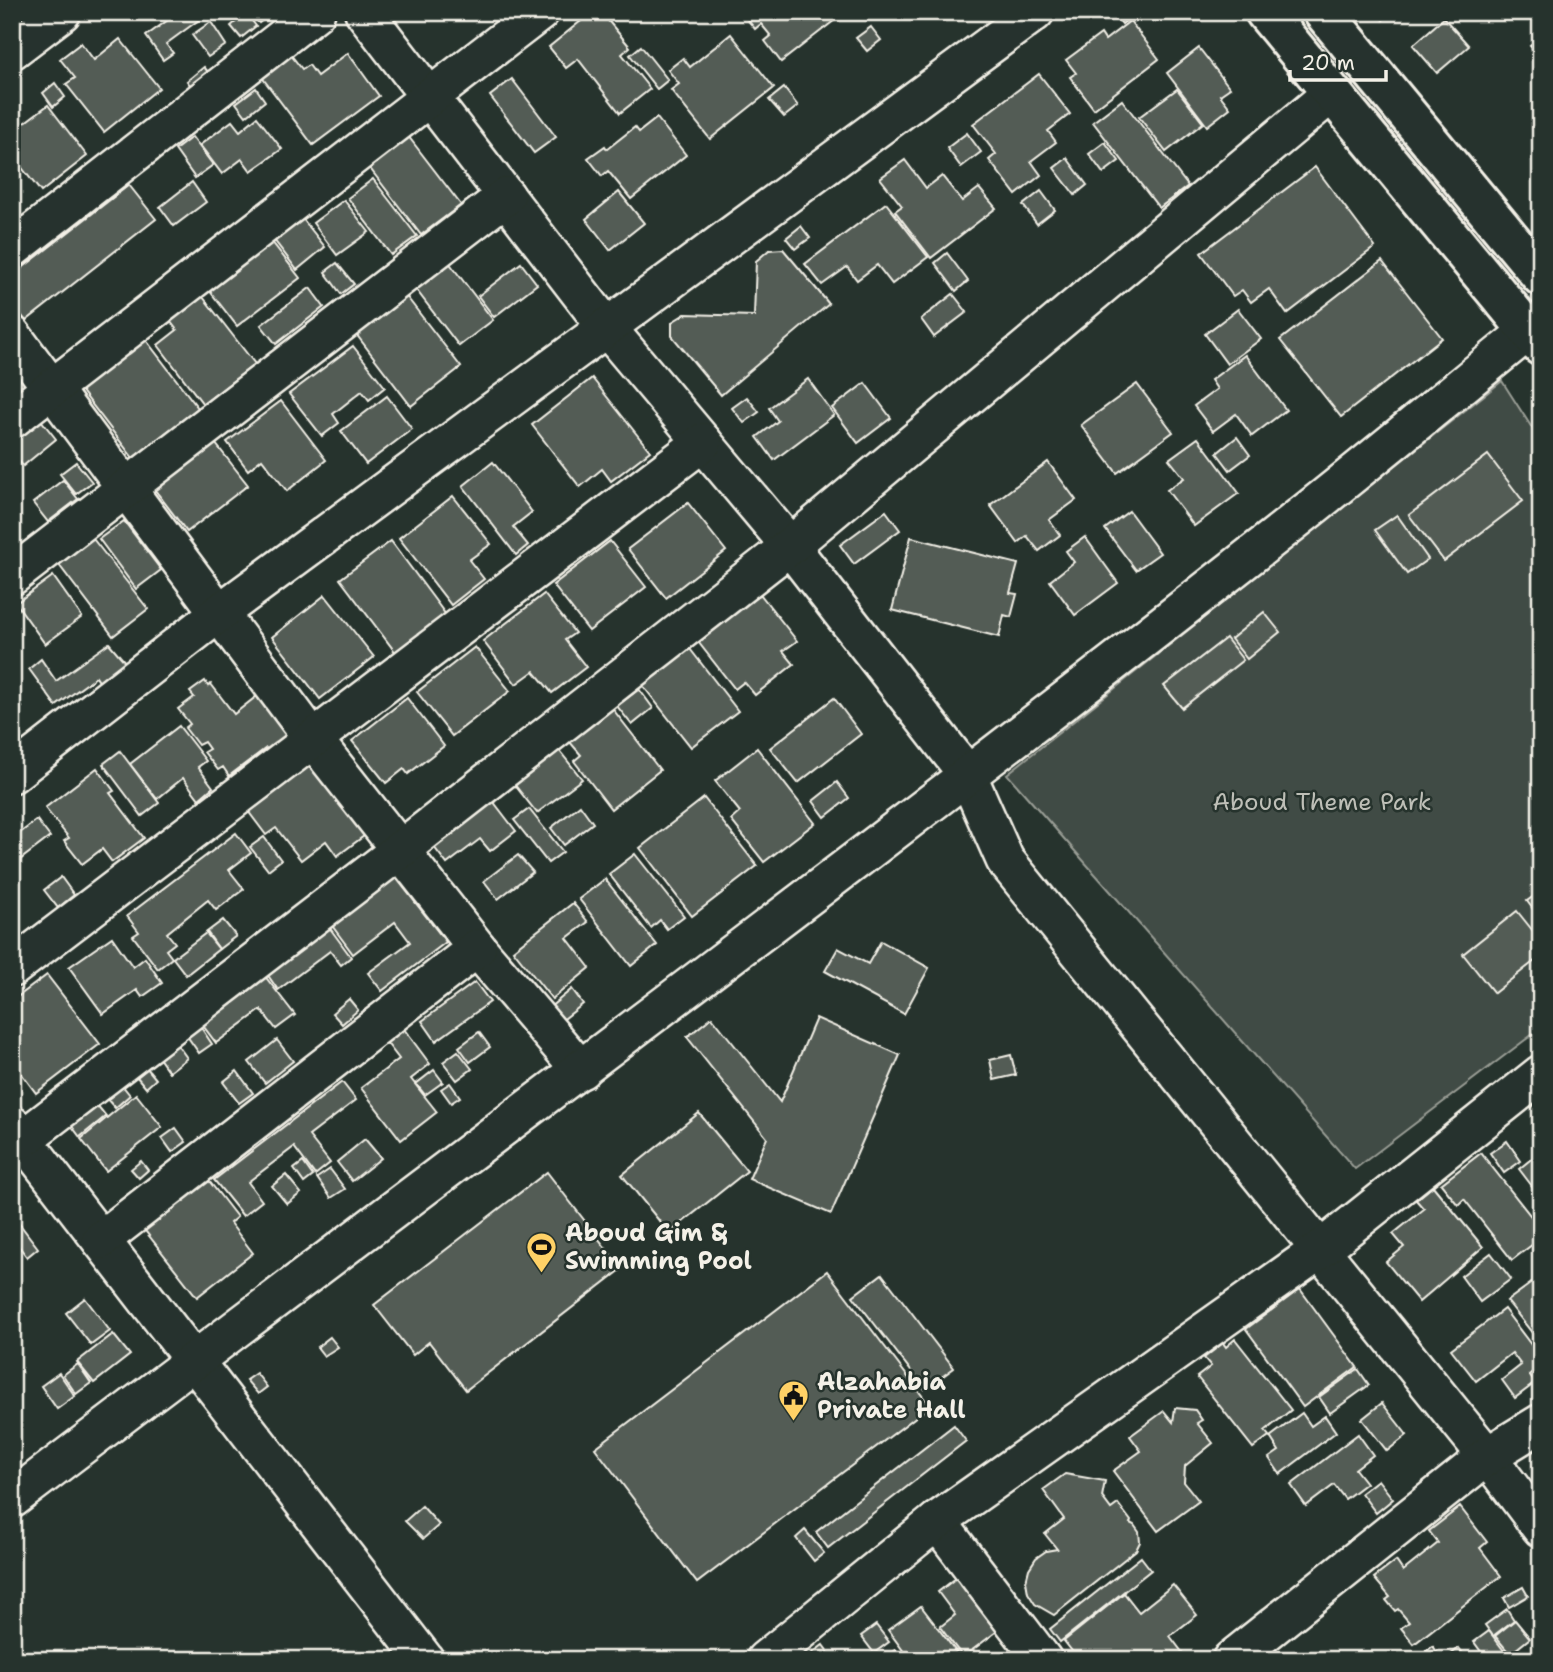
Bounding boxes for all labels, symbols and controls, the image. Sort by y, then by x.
scale bar [1290,38,1387,82]
text: 20 m [1301,49,1355,77]
park label: Aboud Theme Park [1213,786,1431,818]
place label: Aboud Gim & Swimming Pool [565,1217,752,1277]
sports icon: Aboud Gim & Swimming Pool [525,1230,559,1274]
place label: Alzahabia Private Hall [817,1366,966,1426]
public building icon: Alzahabia Private Hall [777,1379,811,1423]

